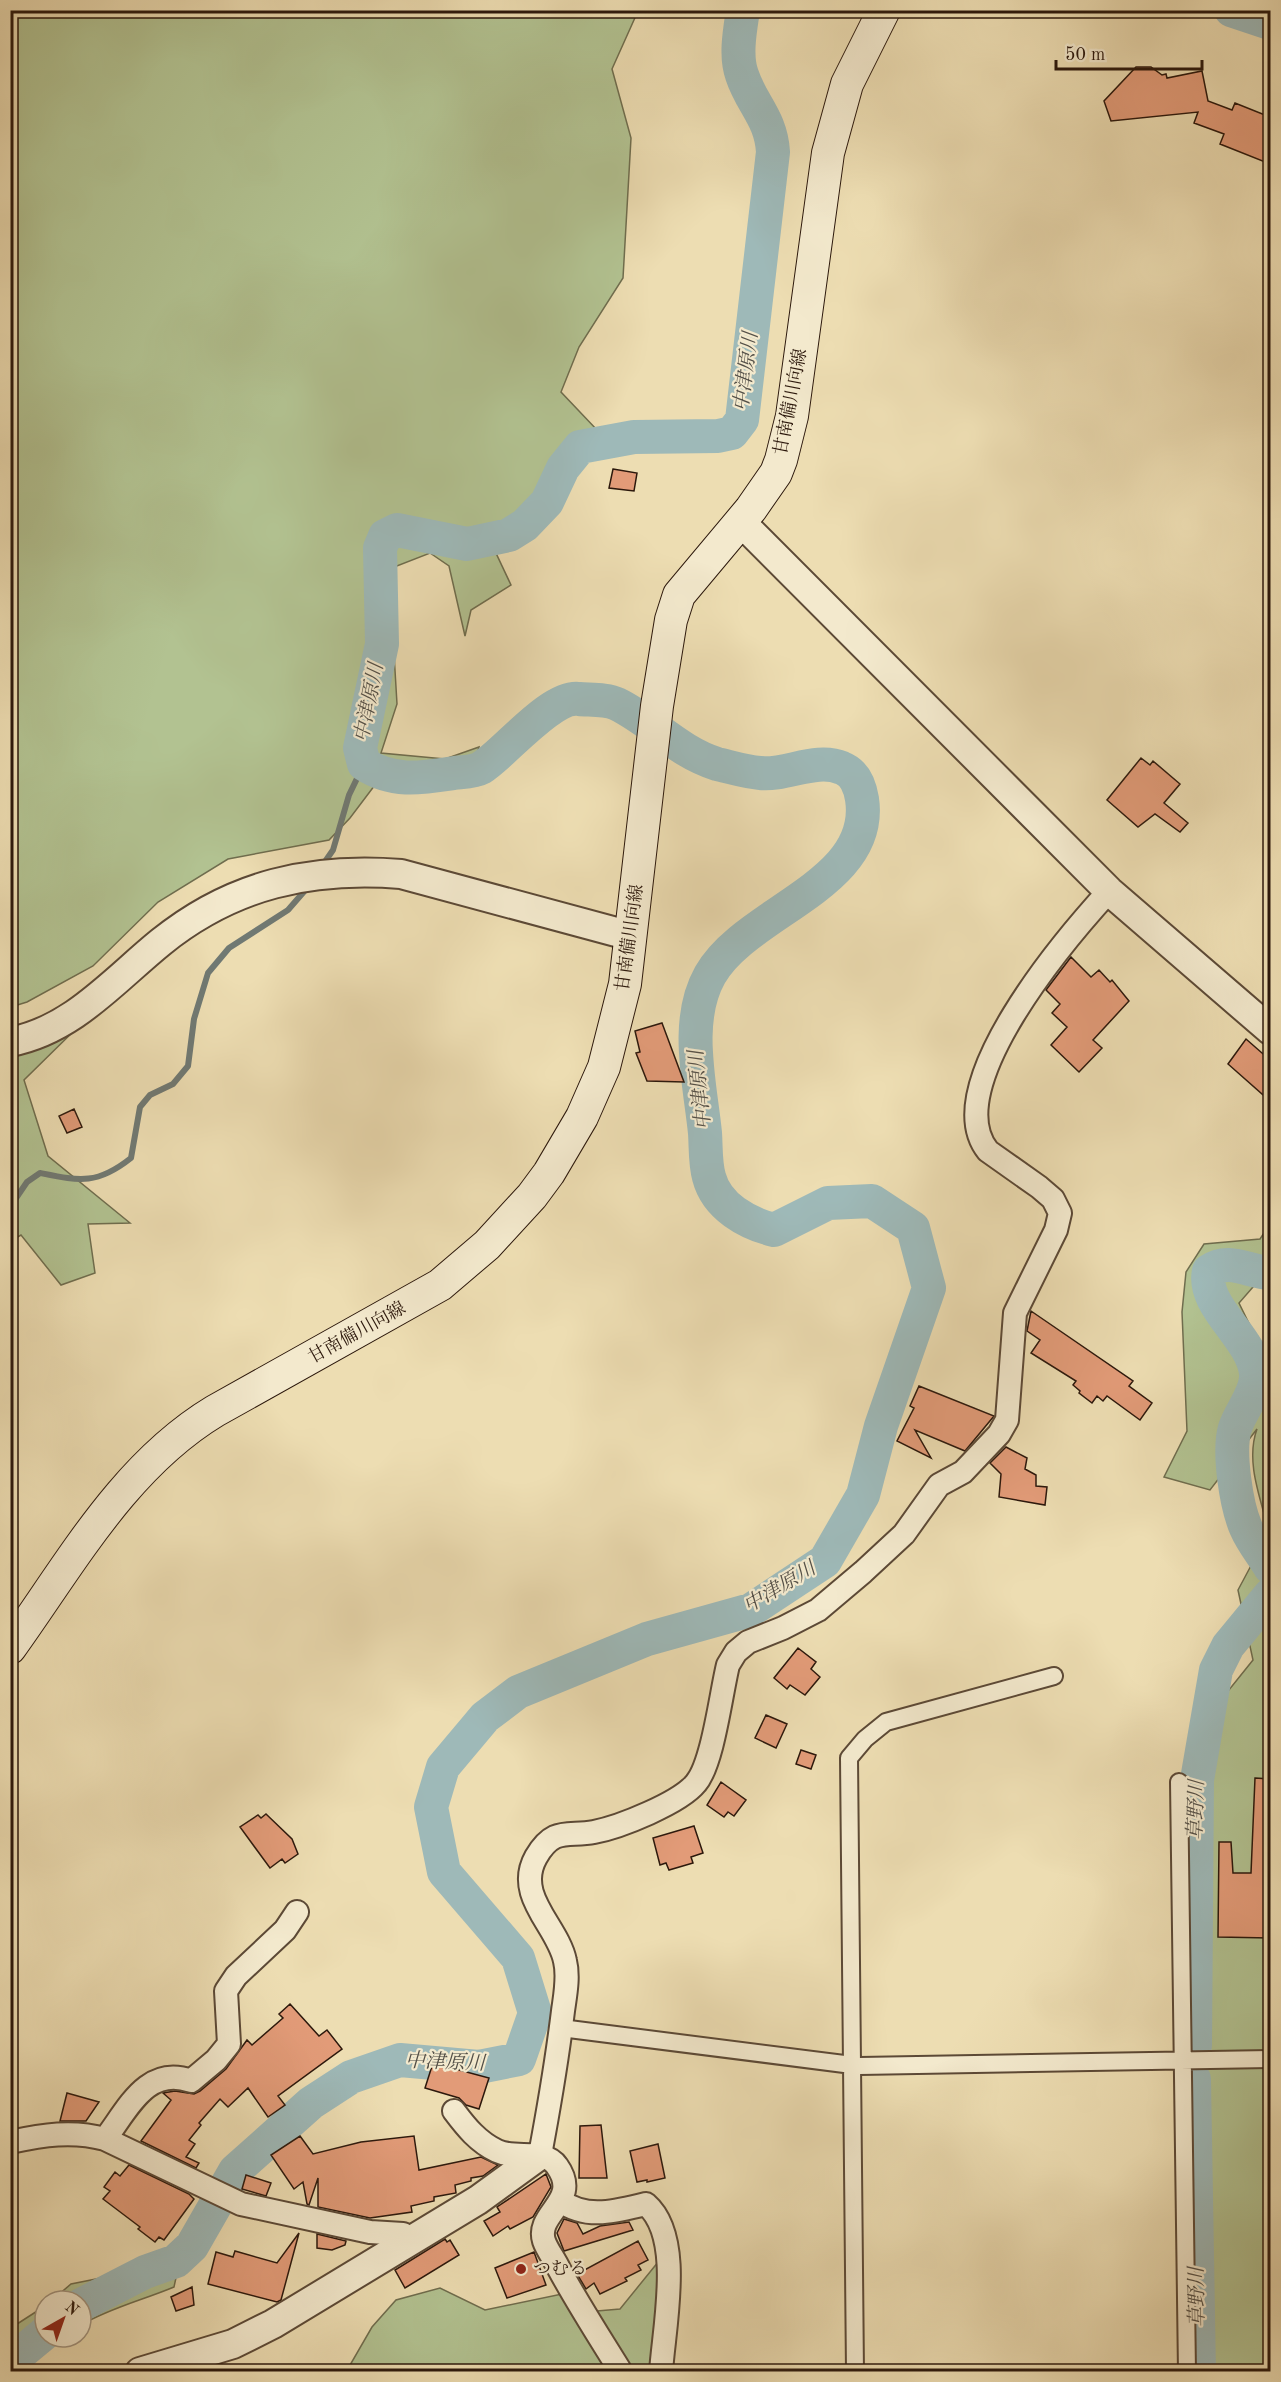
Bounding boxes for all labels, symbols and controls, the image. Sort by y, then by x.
scale bar [1056,33,1202,71]
text: 50 m [1065,46,1105,64]
water label: 中津原川 [730,329,762,413]
street label: 甘南備川向線 [770,347,810,457]
water label: 中津原川 [351,659,388,744]
street label: 甘南備川向線 [612,883,646,993]
water label: 中津原川 [685,1047,715,1131]
street label: 甘南備川向線 [304,1297,409,1367]
water label: 中津原川 [740,1556,821,1617]
water label: 草野川 [1184,1778,1208,1840]
water label: 中津原川 [405,2050,487,2074]
place label: つむる [533,2260,587,2278]
marker: つむる [514,2262,528,2276]
water label: 草野川 [1185,2265,1209,2327]
north arrow [33,2289,93,2349]
text: N [62,2299,82,2320]

